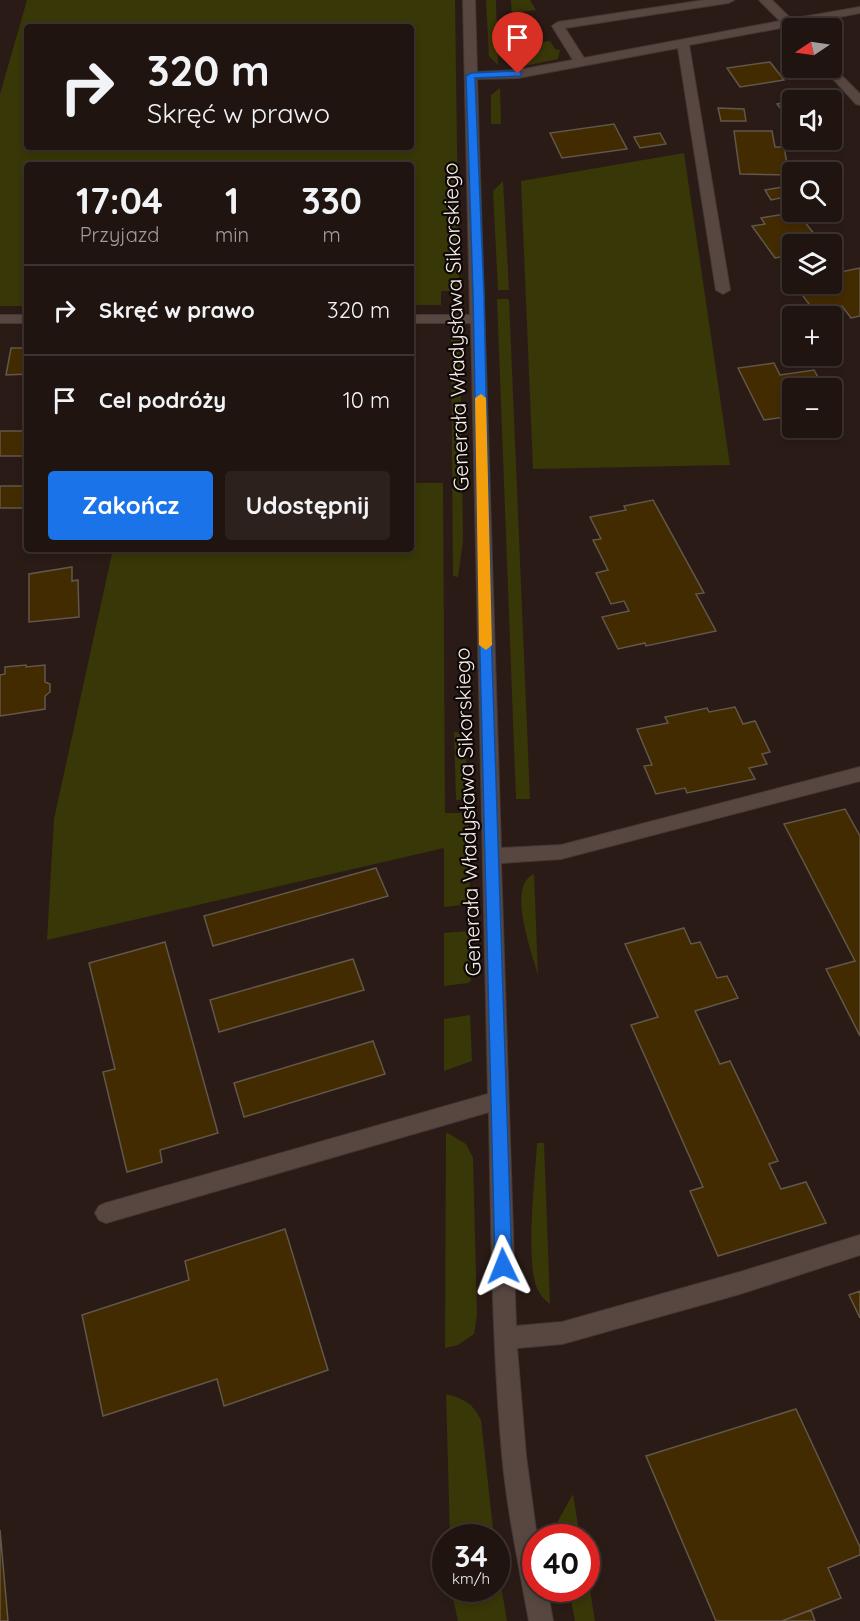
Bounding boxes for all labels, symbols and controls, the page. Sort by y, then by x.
pin [492,12,543,74]
north arrow [782,18,842,78]
map controls [782,18,842,438]
icon: arrive [501,21,534,54]
text: 320 m [147,44,270,97]
icon: right [48,48,126,126]
button: sound [782,90,842,150]
text: Skręć w prawo [147,96,330,130]
street label: Generała Władysława Sikorskiego [436,162,474,492]
button: search [782,162,842,222]
text: 17:04 [76,178,163,223]
text: 1 [225,178,239,223]
text: 330 [301,178,362,223]
text: Przyjazd [80,222,159,247]
text: min [215,222,249,247]
text: m [322,222,341,247]
button: layers [782,234,842,294]
icon: right [48,294,81,327]
text: Skręć w prawo [99,296,255,324]
text: 320 m [327,296,390,324]
button: + [782,306,842,366]
button: − [782,378,842,438]
icon: arrive [48,384,81,417]
text: Cel podróży [99,386,226,414]
text: 10 m [343,386,390,414]
button: Zakończ [48,471,213,540]
button: Udostępnij [225,471,390,540]
street label: Generała Władysława Sikorskiego [448,647,486,977]
position arrow [471,1234,535,1298]
speed limit sign: 40 [522,1524,600,1602]
text: 34 [454,1537,488,1575]
text: km/h [452,1569,490,1588]

